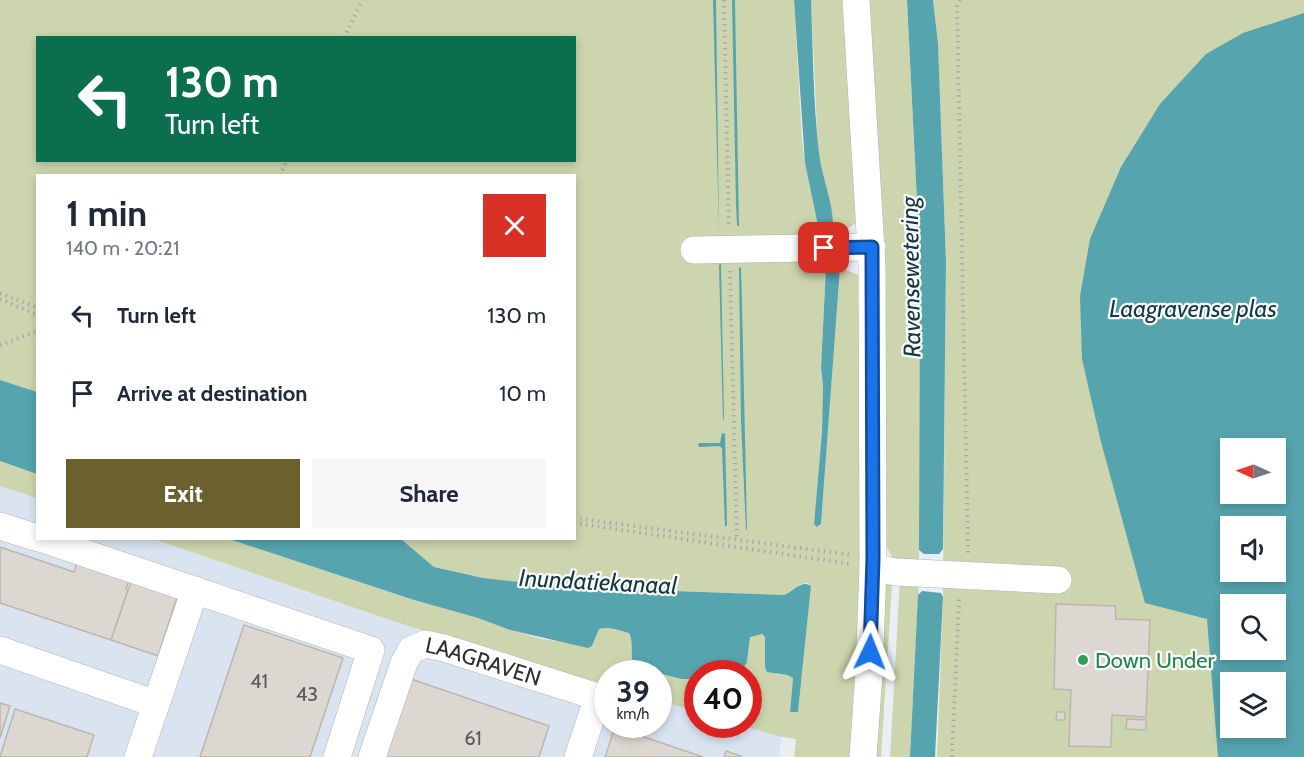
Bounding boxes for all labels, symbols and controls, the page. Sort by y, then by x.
text: 130 m [165,56,279,108]
icon: left [66,60,144,138]
text: Turn left [165,108,259,141]
text: 1 min [66,191,147,235]
button: close [483,194,546,257]
water label: Ravensewetering [895,195,926,358]
pin [798,222,849,273]
icon: arrive [807,231,840,264]
text: 140 m · 20:21 [66,236,179,260]
water label: Laagravense plas [1109,294,1277,323]
icon: left [66,299,99,332]
text: Turn left [117,302,196,329]
text: 130 m [487,302,546,329]
icon: arrive [66,377,99,410]
text: Arrive at destination [117,380,307,407]
text: 10 m [499,380,546,407]
north arrow [1220,438,1286,504]
map controls [1220,438,1286,738]
button: Exit [66,459,300,528]
button: Share [312,459,546,528]
button: sound [1220,516,1286,582]
water label: Inundatiekanaal [518,563,678,600]
button: search [1220,594,1286,660]
position arrow [838,620,902,684]
street label: LAAGRAVEN [423,631,544,692]
place label: Down Under [1095,647,1214,674]
marker: Down Under [1076,653,1090,667]
speed limit sign: 40 [684,660,762,738]
house number: 41 [250,669,268,693]
button: layers [1220,672,1286,738]
text: 39 [616,673,650,710]
house number: 43 [296,682,318,706]
text: km/h [617,705,649,723]
house number: 61 [464,726,482,750]

